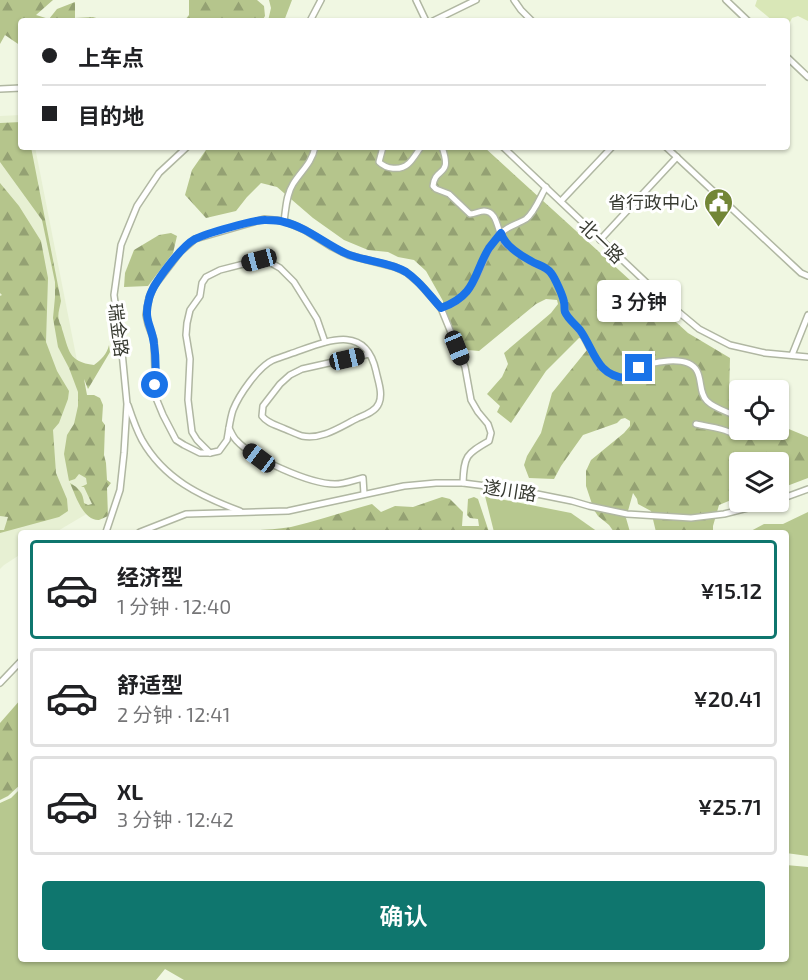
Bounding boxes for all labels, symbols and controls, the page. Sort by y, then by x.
text: 上车点 [78,44,144,70]
text: 目的地 [78,102,144,128]
public building icon: 省行政中心 [703,186,735,228]
place label: 省行政中心 [608,191,698,213]
street label: 北一路 [575,214,629,268]
car [239,247,279,273]
callout: 3 分钟 [597,281,681,323]
text: 3 分钟 [611,289,667,313]
street label: 瑞金路 [105,302,133,358]
car [442,328,472,368]
car [327,346,367,372]
route end [625,354,652,381]
route start [141,371,168,398]
map controls [729,380,789,512]
button: locate [729,380,789,440]
car [239,440,279,476]
button: layers [729,452,789,512]
street label: 遂川路 [482,475,538,505]
icon: car [45,563,99,617]
text: 经济型 [117,563,183,589]
text: ¥15.12 [701,577,762,603]
text: 1 分钟 · 12:40 [117,594,231,618]
icon: car [45,671,99,725]
text: 舒适型 [117,671,183,697]
text: ¥20.41 [693,685,762,711]
text: 2 分钟 · 12:41 [117,702,231,726]
text: XL [117,778,143,804]
icon: car [45,779,99,833]
text: ¥25.71 [698,793,762,819]
text: 3 分钟 · 12:42 [117,807,234,831]
button: 确认 [42,881,765,950]

